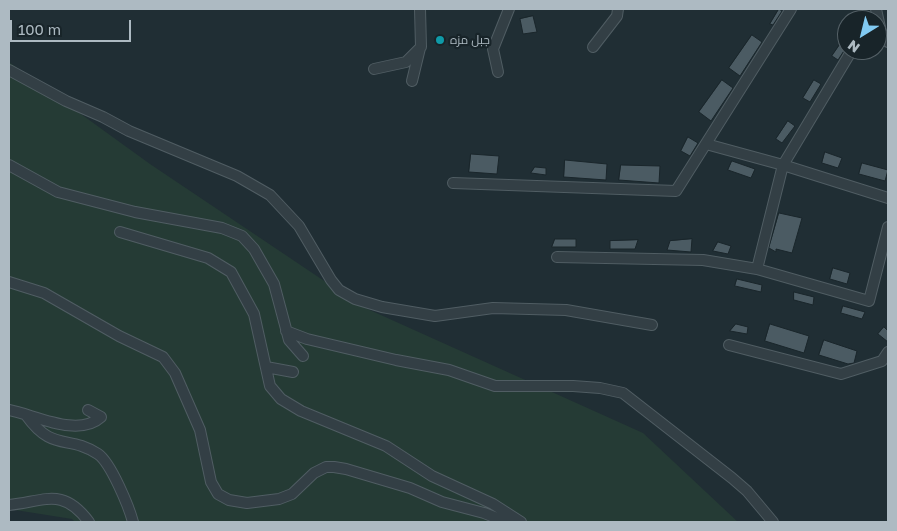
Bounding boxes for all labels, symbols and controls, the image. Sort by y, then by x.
scale bar [12,10,134,42]
north arrow [837,10,887,60]
text: 100 m [18,20,61,38]
place label: جبل مزه [450,33,490,47]
marker: جبل مزه [434,34,446,46]
text: N [844,37,863,57]

